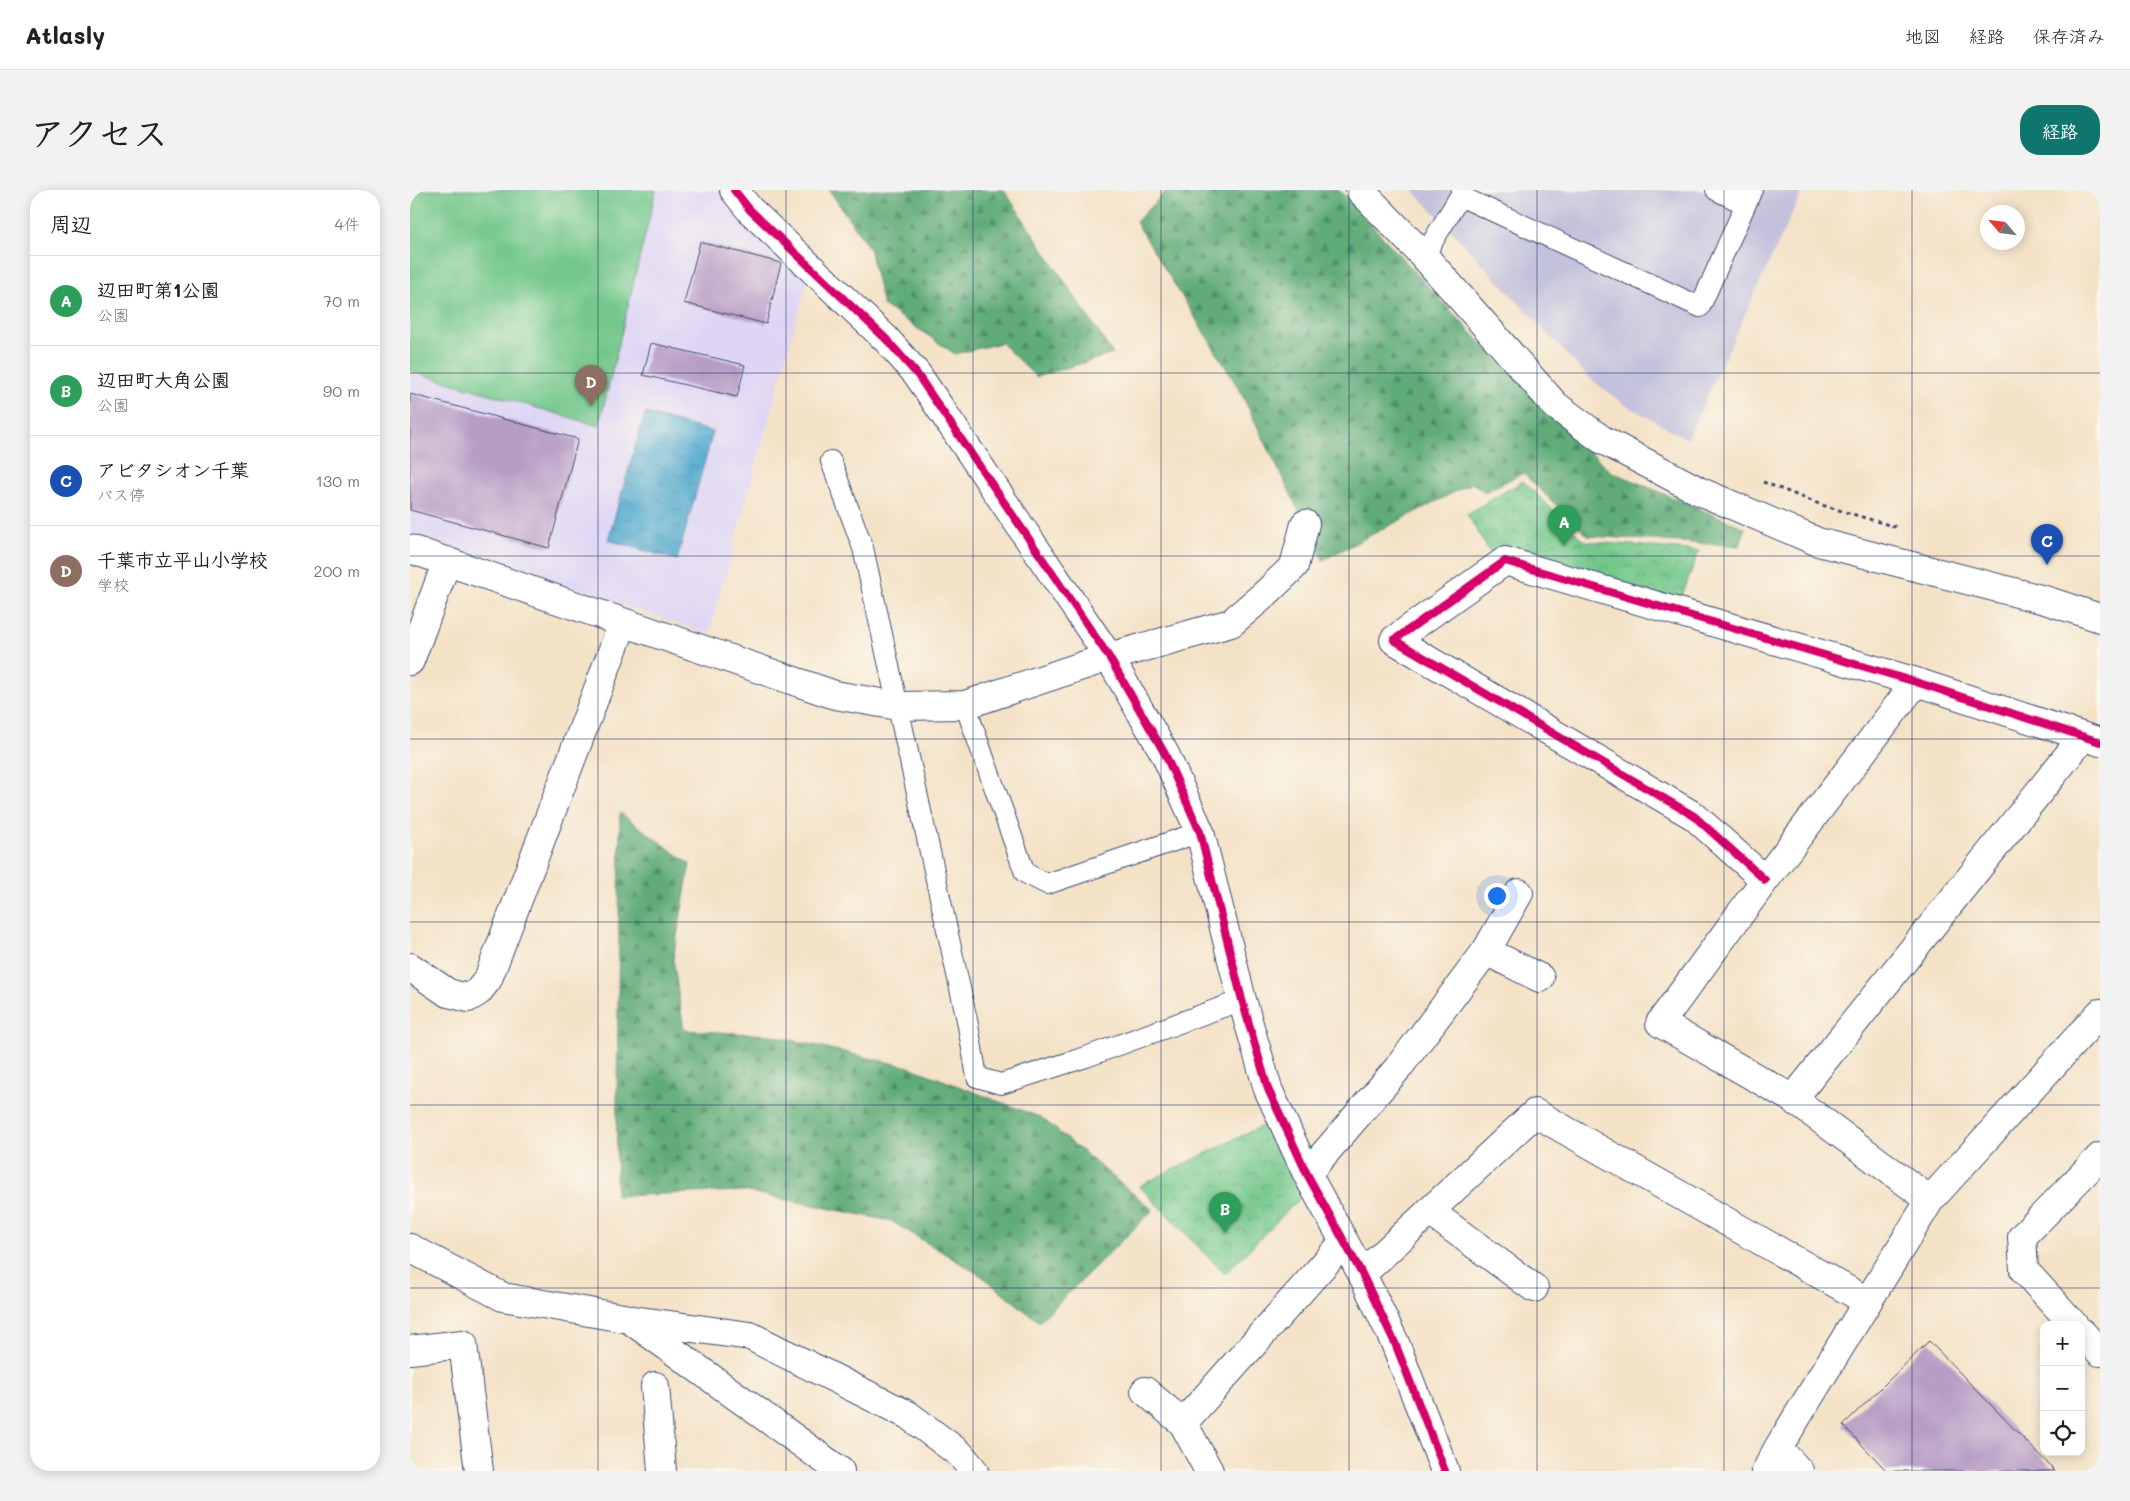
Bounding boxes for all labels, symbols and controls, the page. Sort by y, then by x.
text: Atlasly [25,19,105,50]
text: 地図 [1905,24,1941,48]
text: 経路 [1969,24,2005,48]
text: 保存済み [2033,24,2105,48]
button: 経路 [2020,105,2100,155]
text: アクセス [30,109,168,155]
north arrow [1980,205,2025,250]
text: 周辺 [50,210,92,237]
text: 4件 [335,213,360,234]
text: 辺田町第1公園 [97,277,219,302]
text: A [60,290,72,311]
text: 70 m [323,290,360,311]
text: 公園 [97,304,129,325]
pin: D [575,365,607,406]
text: 辺田町大角公園 [97,367,230,392]
text: B [61,380,71,401]
text: 90 m [323,380,360,401]
text: 公園 [97,394,129,415]
text: アビタシオン千葉 [97,457,249,482]
text: C [60,470,72,491]
text: 130 m [316,470,360,491]
text: バス停 [97,484,145,505]
pin: A [1548,505,1580,546]
pin: C [2031,524,2063,565]
text: 千葉市立平山小学校 [97,547,268,572]
text: D [60,560,72,581]
text: 200 m [313,560,360,581]
text: 学校 [97,574,129,595]
your location [1484,883,1510,909]
pin: B [1209,1192,1241,1233]
map controls [2040,1321,2085,1456]
button: + [2040,1321,2085,1366]
button: − [2040,1366,2085,1411]
button: locate [2040,1411,2085,1456]

